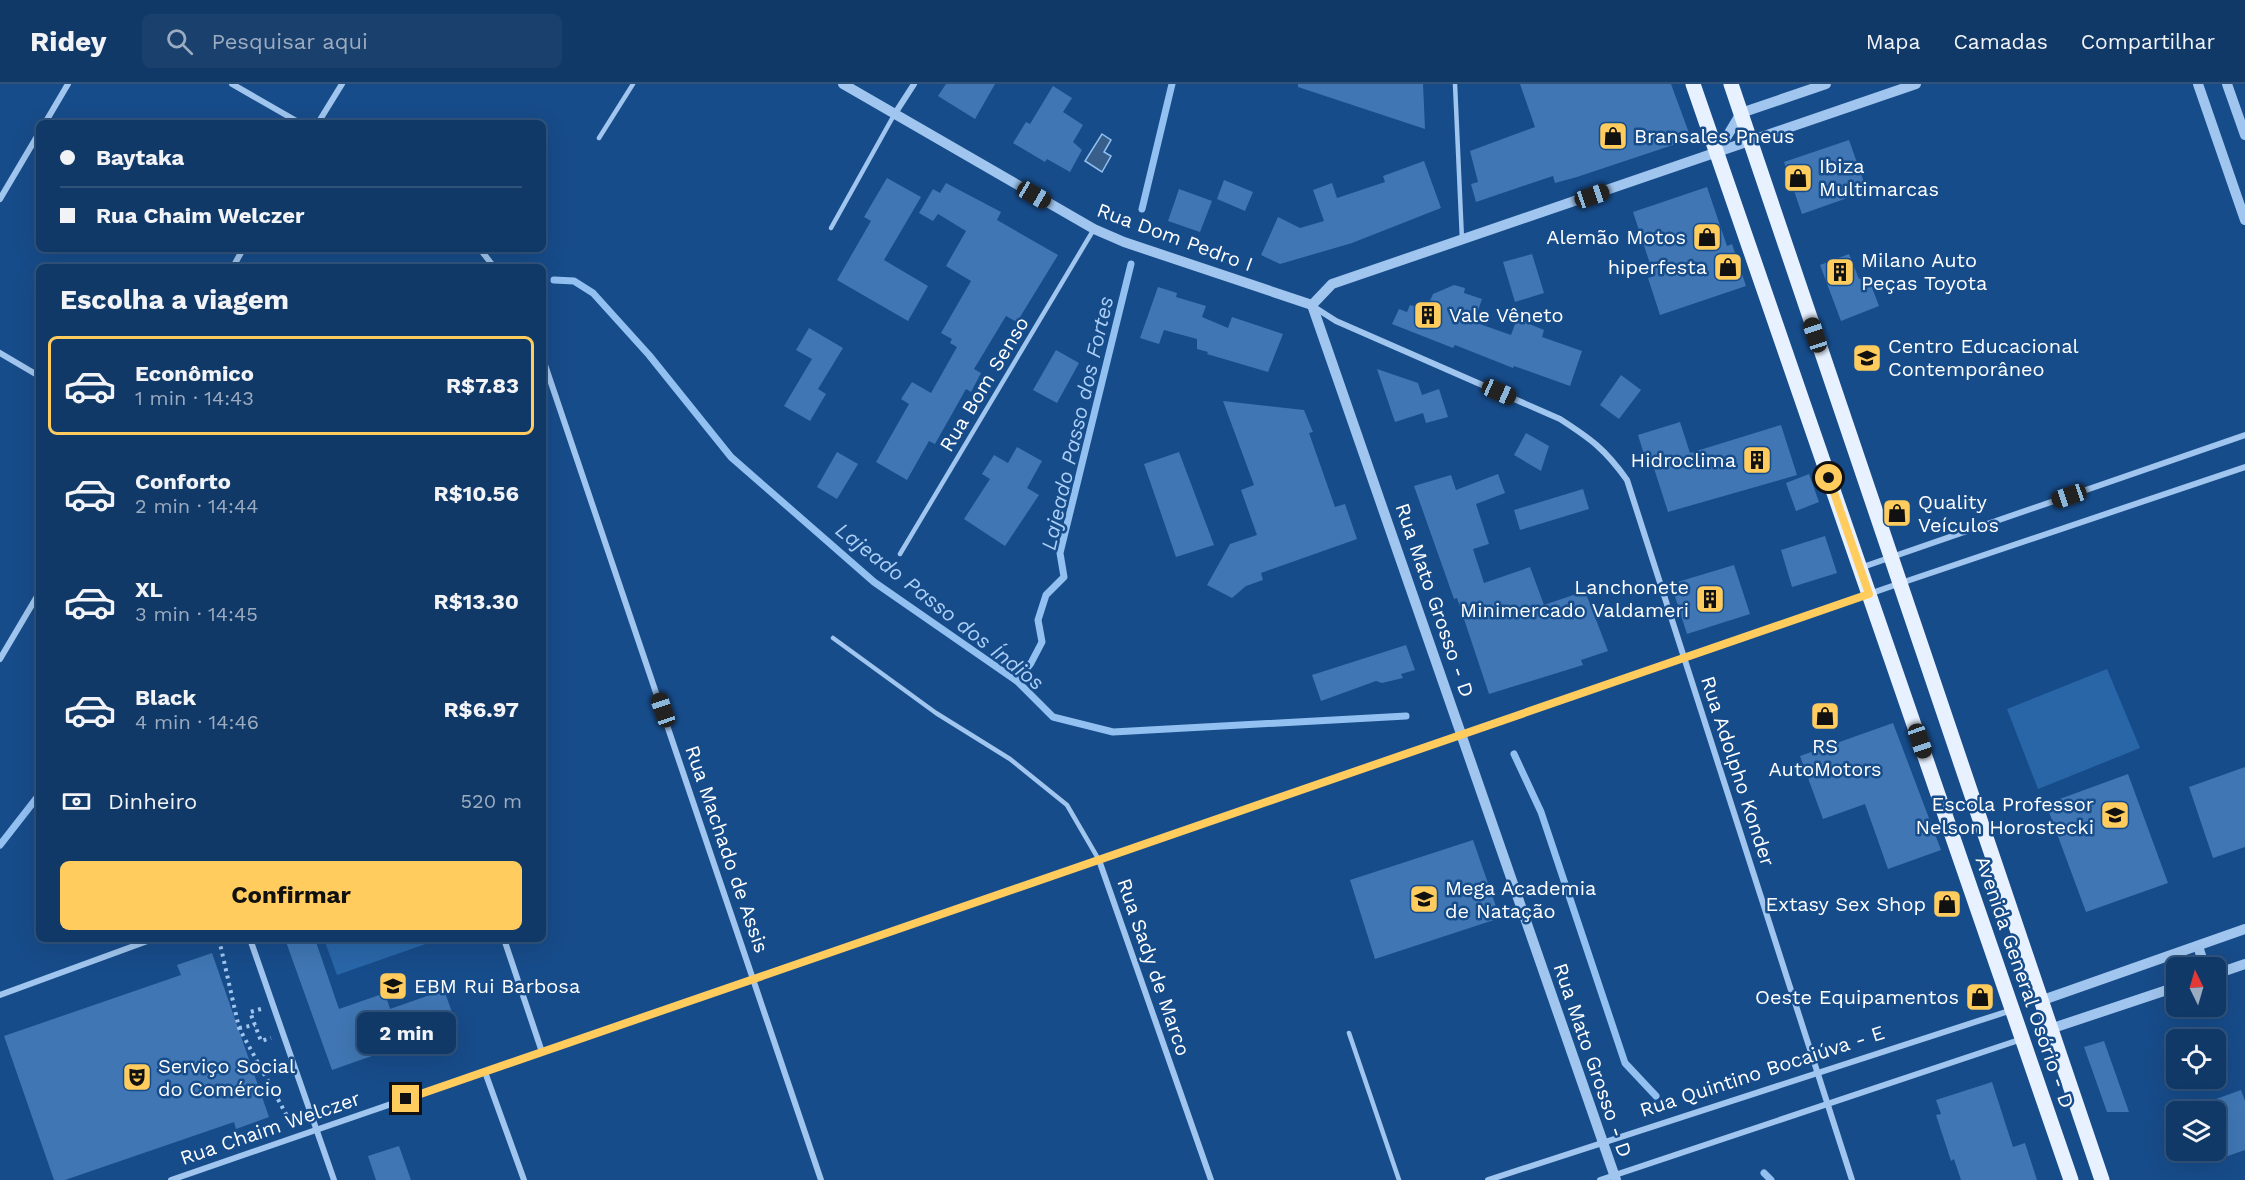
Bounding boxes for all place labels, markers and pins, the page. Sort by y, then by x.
shop icon: Bransales Pneus [1597,120,1629,152]
place label: Bransales Pneus [1634,124,1795,148]
place label: Ibiza Multimarcas [1819,154,1939,201]
shop icon: Ibiza Multimarcas [1782,162,1814,194]
shop icon: Alemão Motos [1691,221,1723,253]
place label: Alemão Motos [1546,225,1686,249]
place label: Milano Auto Peças Toyota [1861,248,1987,295]
shop icon: hiperfesta [1712,251,1744,283]
place label: hiperfesta [1608,255,1707,279]
building icon: Milano Auto Peças Toyota [1824,256,1856,288]
building icon: Vale Vêneto [1412,299,1444,331]
place label: Vale Vêneto [1449,303,1563,327]
place label: Centro Educacional Contemporâneo [1888,334,2079,381]
school or university icon: Centro Educacional Contemporâneo [1851,342,1883,374]
building icon: Hidroclima [1741,444,1773,476]
place label: Hidroclima [1631,448,1736,472]
place label: Quality Veículos [1918,490,1999,537]
shop icon: Quality Veículos [1881,497,1913,529]
place label: Lanchonete Minimercado Valdameri [1460,575,1689,622]
building icon: Lanchonete Minimercado Valdameri [1694,583,1726,615]
shop icon: RS AutoMotors [1809,700,1841,732]
place label: RS AutoMotors [1769,734,1881,781]
place label: Escola Professor Nelson Horostecki [1915,792,2094,839]
school or university icon: Escola Professor Nelson Horostecki [2099,799,2131,831]
place label: Mega Academia de Natação [1445,876,1596,923]
school or university icon: Mega Academia de Natação [1408,883,1440,915]
shop icon: Extasy Sex Shop [1931,888,1963,920]
place label: Extasy Sex Shop [1766,892,1926,916]
school or university icon: EBM Rui Barbosa [377,970,409,1002]
place label: EBM Rui Barbosa [414,974,580,998]
shop icon: Oeste Equipamentos [1964,981,1996,1013]
place label: Oeste Equipamentos [1755,985,1959,1009]
place label: Serviço Social do Comércio [158,1054,295,1101]
theatre icon: Serviço Social do Comércio [121,1061,153,1093]

